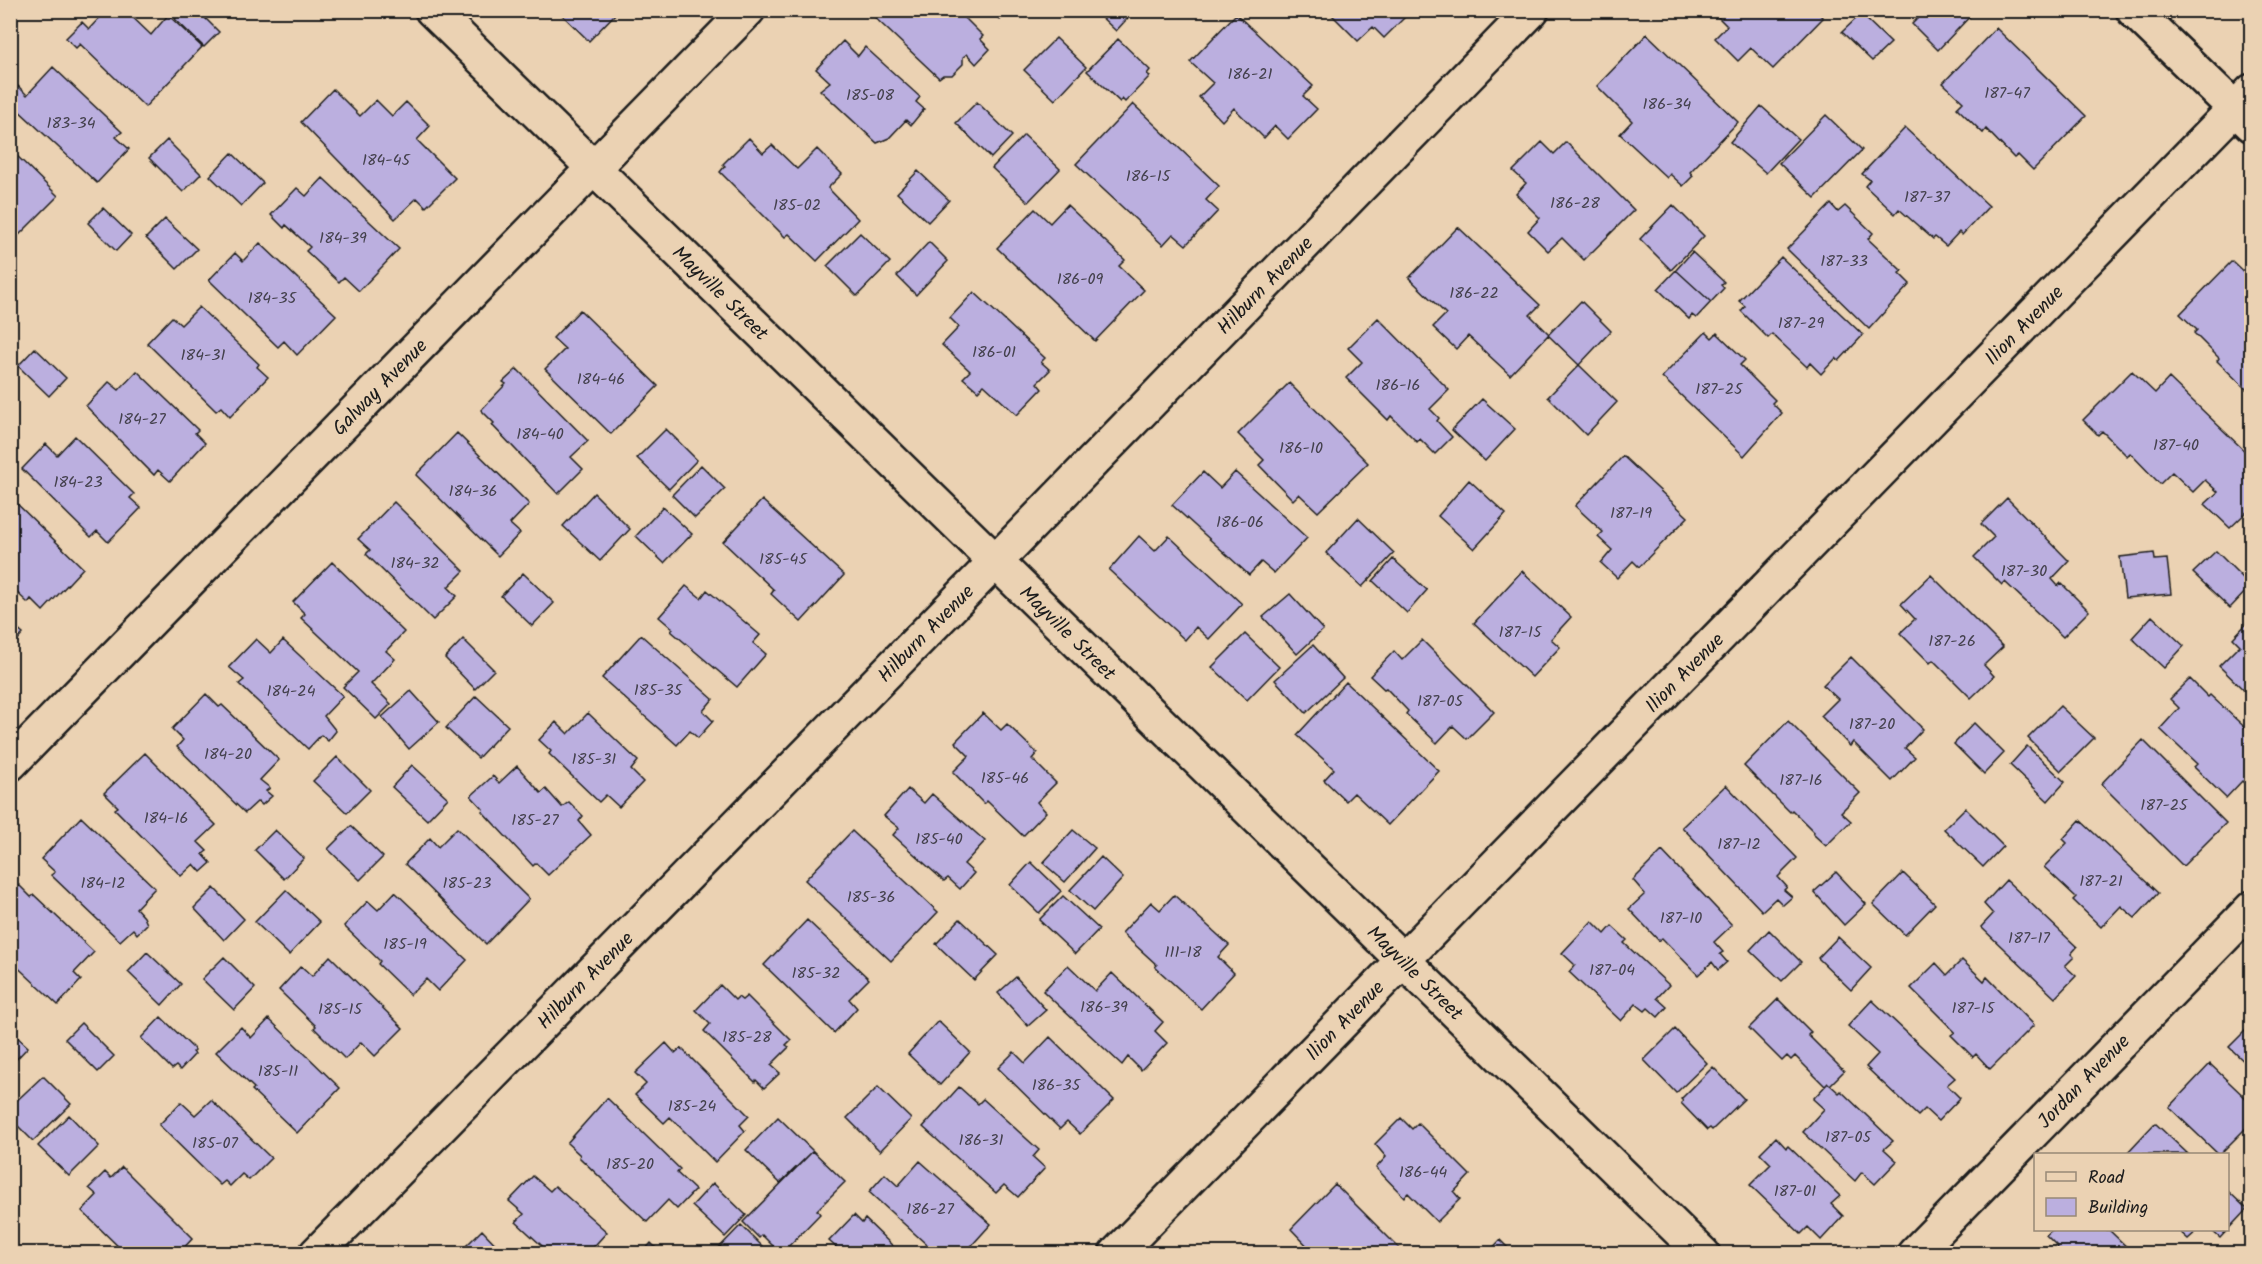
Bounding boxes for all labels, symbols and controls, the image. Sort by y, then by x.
house number: 186-21 [1227,62,1273,87]
house number: 187-47 [1984,81,2030,106]
house number: 185-08 [846,83,894,108]
house number: 186-34 [1643,92,1692,117]
house number: 183-34 [46,111,96,136]
house number: 184-45 [362,148,412,173]
house number: 186-15 [1126,164,1172,189]
house number: 187-37 [1904,185,1951,210]
house number: 186-28 [1550,191,1600,216]
house number: 185-02 [773,193,821,218]
house number: 184-39 [319,226,367,251]
street label: Hilburn Avenue [1210,230,1322,343]
street label: Mayville Street [663,239,775,349]
house number: 187-33 [1820,249,1868,274]
house number: 186-09 [1057,267,1104,292]
street label: Ilion Avenue [1978,278,2072,374]
house number: 186-22 [1449,281,1499,306]
house number: 184-35 [248,286,298,311]
house number: 187-29 [1778,311,1824,336]
street label: Galway Avenue [325,332,436,444]
house number: 186-01 [972,340,1016,365]
house number: 184-31 [181,343,225,368]
house number: 184-46 [577,367,625,392]
house number: 186-16 [1376,373,1420,398]
house number: 187-25 [1695,377,1744,402]
house number: 184-27 [118,407,166,432]
house number: 184-40 [516,422,564,447]
house number: 187-40 [2153,433,2199,458]
house number: 186-10 [1279,436,1323,461]
house number: 184-23 [53,470,103,495]
house number: 184-36 [449,479,497,504]
house number: 187-19 [1610,501,1652,526]
house number: 186-06 [1216,510,1264,535]
house number: 185-45 [759,547,808,572]
house number: 184-32 [390,551,440,576]
house number: 187-30 [2001,559,2047,584]
street label: Hilburn Avenue [871,578,983,691]
street label: Mayville Street [1011,579,1123,689]
house number: 187-15 [1499,620,1543,645]
street label: Ilion Avenue [1638,626,1733,722]
house number: 187-26 [1928,629,1976,654]
house number: 185-35 [634,678,684,703]
house number: 184-24 [267,679,316,704]
house number: 187-05 [1417,689,1464,714]
house number: 187-20 [1849,712,1895,737]
house number: 184-20 [204,742,252,767]
house number: 185-31 [572,747,616,772]
house number: 185-46 [981,766,1029,791]
house number: 187-16 [1779,768,1823,793]
house number: 187-25 [2140,793,2189,818]
house number: 184-16 [144,806,188,831]
house number: 185-27 [511,808,559,833]
house number: 185-40 [915,827,963,852]
house number: 187-12 [1717,832,1761,857]
house number: 187-21 [2079,869,2123,894]
house number: 184-12 [80,871,126,896]
house number: 185-23 [442,871,492,896]
house number: 185-36 [847,885,895,910]
house number: 187-10 [1660,906,1702,931]
street label: Mayville Street [1358,919,1470,1029]
street label: Hilburn Avenue [530,925,642,1038]
house number: 187-17 [2008,926,2051,951]
house number: 185-19 [383,932,427,957]
house number: 111-18 [1164,940,1202,965]
house number: 187-04 [1589,958,1635,983]
house number: 185-32 [791,961,841,986]
street label: Ilion Avenue [1299,974,1393,1069]
house number: 186-39 [1080,995,1128,1020]
house number: 187-15 [1952,996,1996,1021]
house number: 185-15 [318,997,364,1022]
house number: 185-28 [722,1025,772,1050]
street label: Jordan Avenue [2030,1027,2139,1137]
house number: 185-11 [258,1059,298,1084]
house number: 186-35 [1032,1073,1082,1098]
house number: 185-24 [668,1094,717,1119]
house number: 187-05 [1825,1125,1872,1150]
house number: 186-31 [958,1128,1004,1153]
house number: 185-07 [192,1131,239,1156]
house number: 185-20 [606,1152,654,1177]
legend [2034,1153,2229,1231]
house number: 186-44 [1399,1160,1447,1185]
text: Road [2088,1164,2125,1193]
house number: 187-01 [1774,1179,1816,1204]
text: Building [2088,1194,2148,1223]
house number: 186-27 [906,1197,954,1222]

